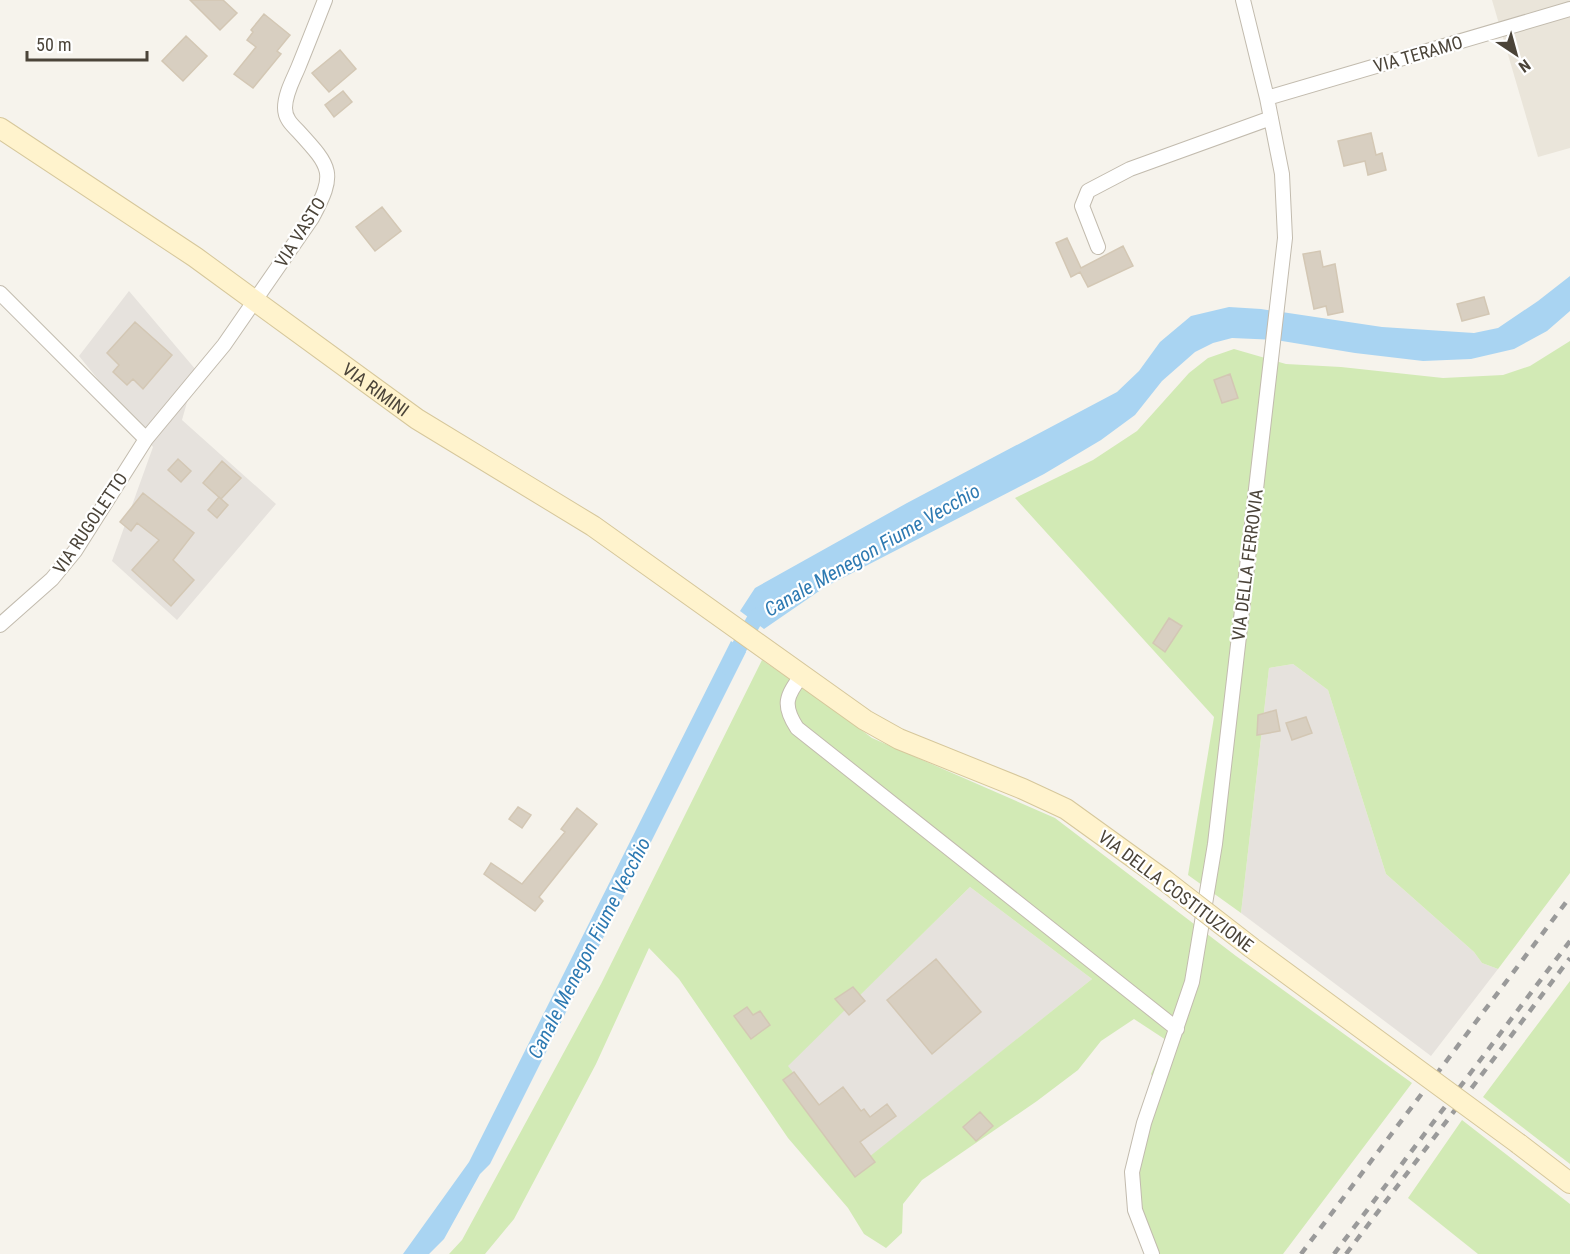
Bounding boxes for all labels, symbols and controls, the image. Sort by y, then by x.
scale bar [27,24,147,62]
north arrow [1486,24,1546,84]
street label: VIA TERAMO [1371,31,1465,77]
text: 50 m [36,34,71,55]
text: N [1515,55,1534,76]
street label: VIA VASTO [270,193,330,271]
street label: VIA RIMINI [339,358,413,420]
street label: VIA RUGOLETTO [48,468,132,578]
water label: Canale Menegon Fiume Vecchio [760,478,984,622]
street label: VIA DELLA FERROVIA [1227,487,1267,642]
street label: VIA DELLA COSTITUZIONE [1094,826,1258,956]
water label: Canale Menegon Fiume Vecchio [523,833,655,1063]

